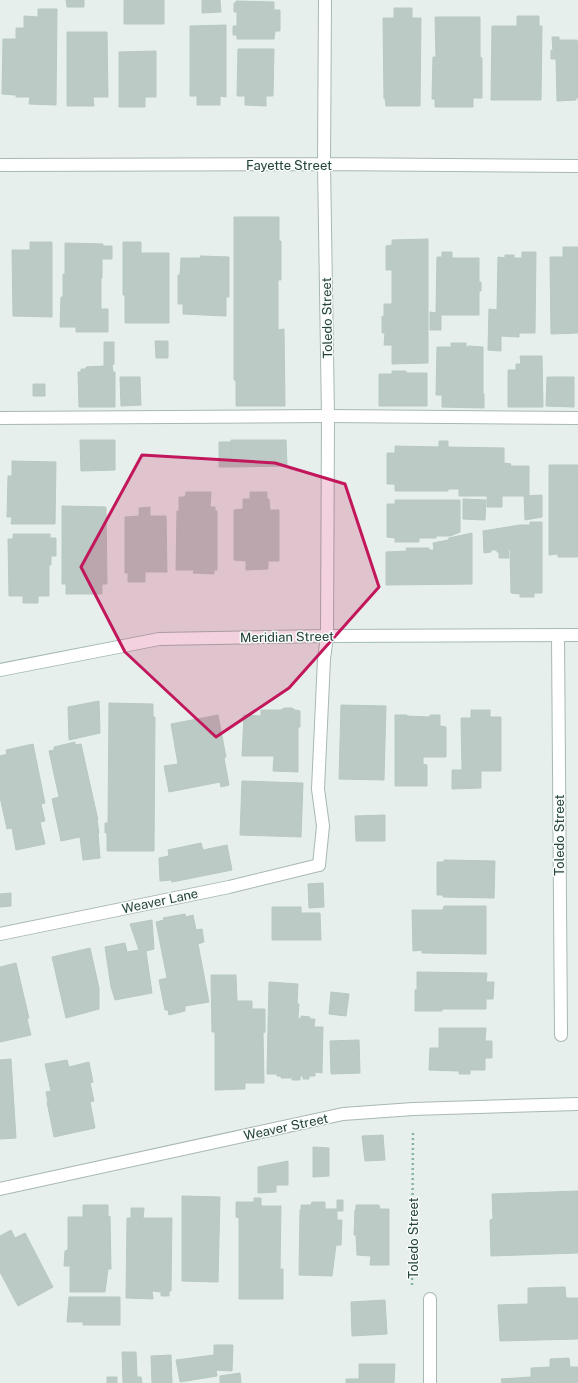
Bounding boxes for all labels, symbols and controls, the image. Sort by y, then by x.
street label: Fayette Street [246,158,332,173]
street label: Toledo Street [319,277,335,359]
street label: Meridian Street [240,629,334,645]
street label: Toledo Street [552,794,567,876]
street label: Weaver Lane [121,886,199,916]
street label: Weaver Street [242,1111,330,1143]
street label: Toledo Street [406,1197,421,1279]

